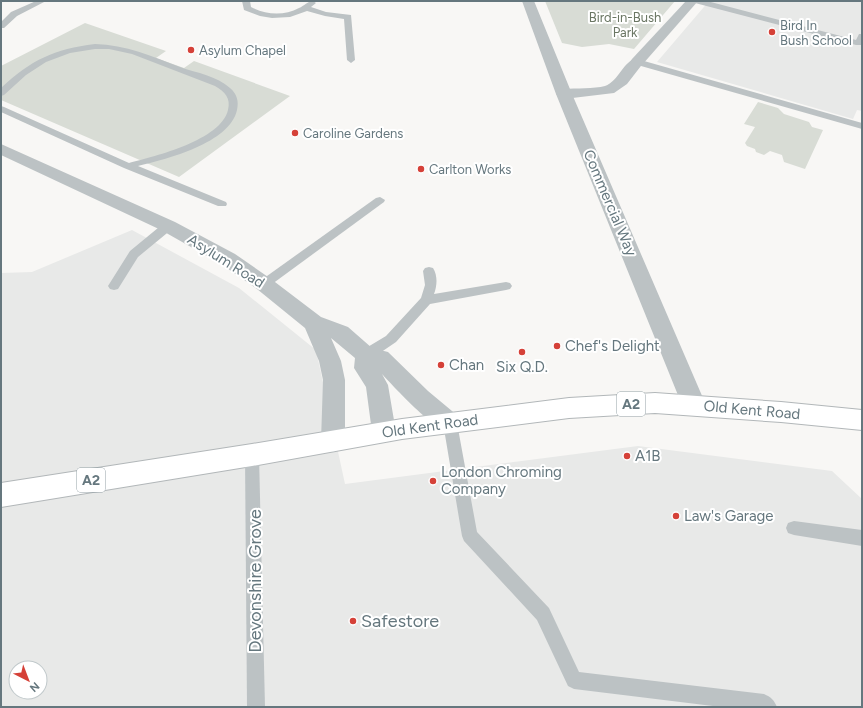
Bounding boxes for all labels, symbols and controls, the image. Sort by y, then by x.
park label: Bird-in-Bush Park [589,10,661,40]
place label: Bird In Bush School [780,18,852,48]
marker: Bird In Bush School [767,27,777,37]
place label: Asylum Chapel [199,43,286,58]
marker: Asylum Chapel [186,45,196,55]
place label: Caroline Gardens [303,126,403,141]
marker: Caroline Gardens [290,128,300,138]
street label: Commercial Way [579,147,641,259]
place label: Carlton Works [429,162,511,177]
marker: Carlton Works [416,164,426,174]
street label: Asylum Road [184,230,268,292]
place label: Chef's Delight [565,337,660,355]
marker: Chef's Delight [552,341,562,351]
marker: Six Q.D. [517,347,527,357]
place label: Chan [449,356,484,374]
place label: Six Q.D. [496,358,548,376]
marker: Chan [436,360,446,370]
road number: A2 [617,392,645,416]
street label: Old Kent Road [703,397,801,423]
street label: Old Kent Road [381,410,479,442]
place label: A1B [635,447,661,465]
marker: A1B [622,451,632,461]
place label: London Chroming Company [441,463,562,498]
road number: A2 [77,468,105,492]
marker: London Chroming Company [428,476,438,486]
place label: Law's Garage [684,507,774,525]
street label: Devonshire Grove [244,509,266,653]
marker: Law's Garage [671,511,681,521]
place label: Safestore [361,610,439,632]
marker: Safestore [348,616,358,626]
north arrow [8,660,48,700]
text: N [27,679,42,695]

